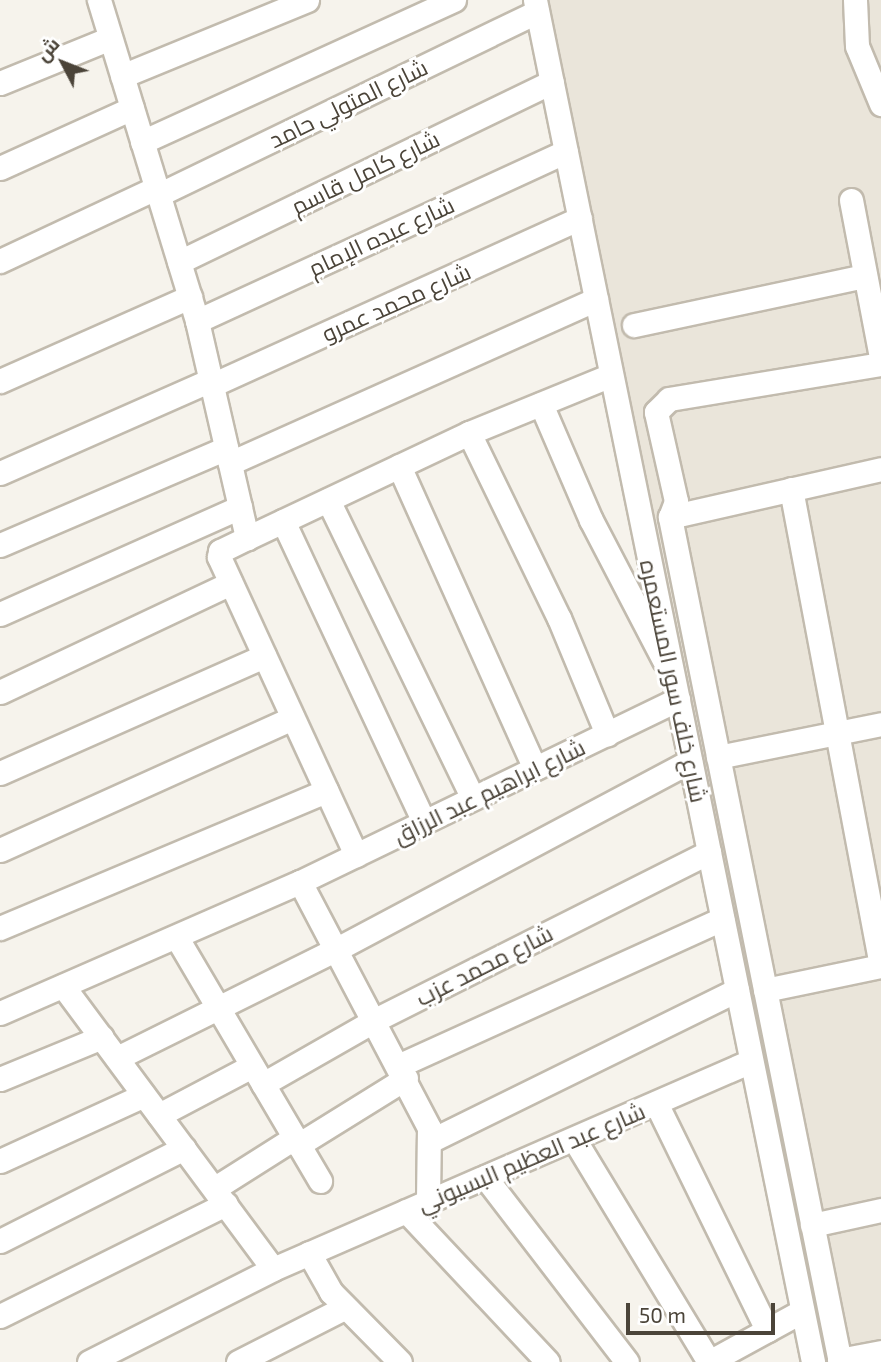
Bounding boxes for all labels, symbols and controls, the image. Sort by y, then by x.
north arrow [28,28,98,98]
text: ش [30,32,64,65]
street label: شارع المتولي حامد [264,53,432,153]
street label: شارع كامل قاسم [286,124,444,220]
street label: شارع عبده الإمام [304,190,458,282]
street label: شارع محمد عمرو [317,257,475,347]
street label: شارع خلف سور المستعمره [635,557,713,805]
street label: شارع ابراهيم عبد الرزاق [389,733,589,849]
street label: شارع محمد عزب [411,919,557,1011]
street label: شارع عبد العظيم البسيوني [413,1097,649,1217]
scale bar [629,1288,778,1332]
text: 50 m [639,1302,686,1327]

